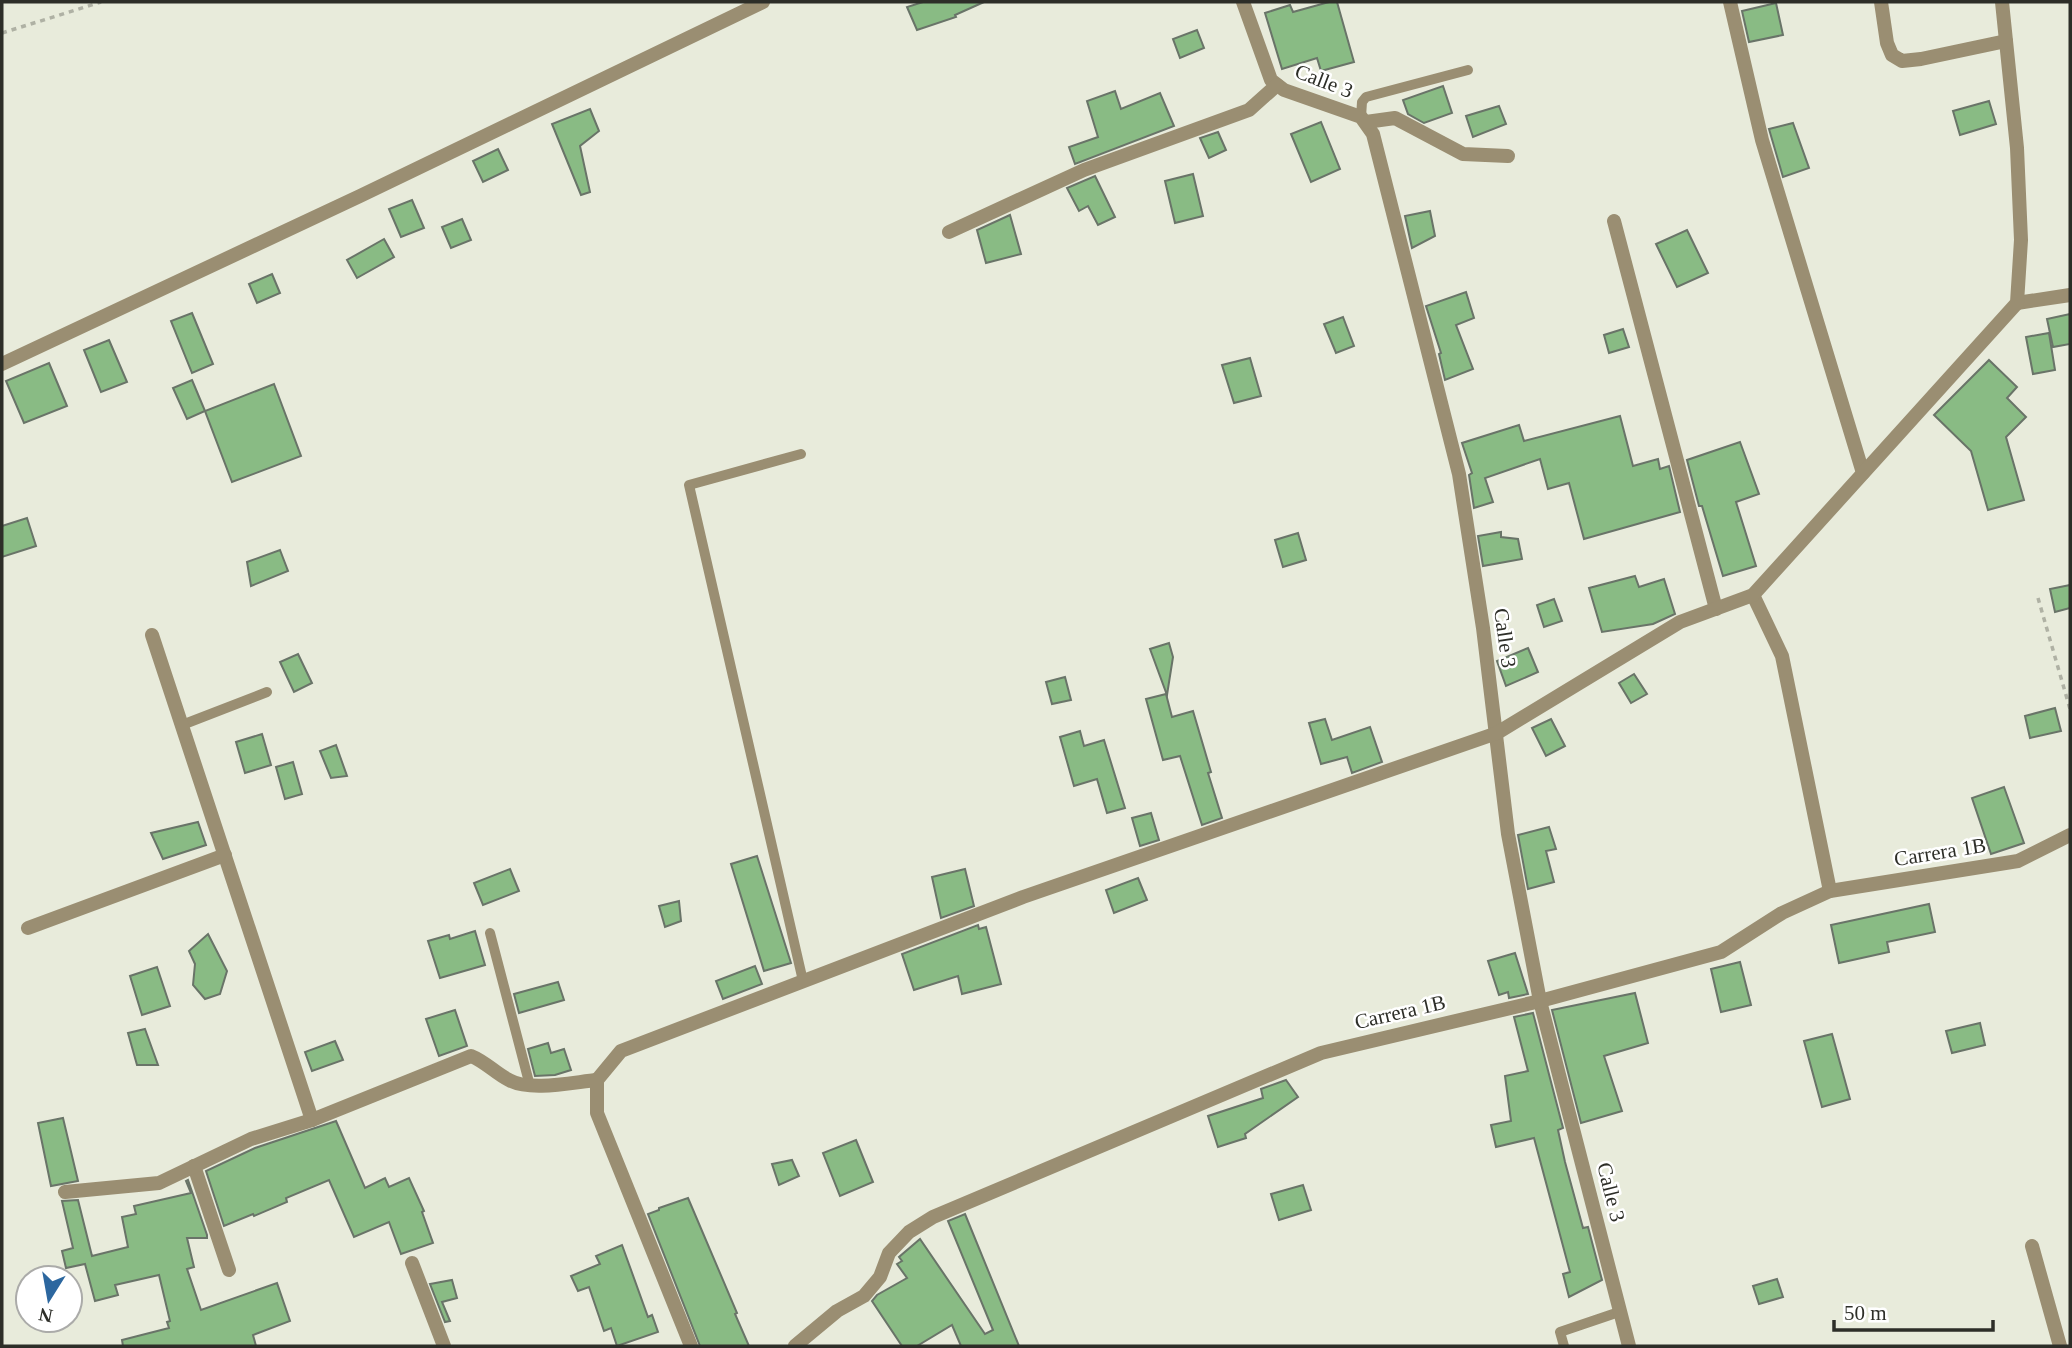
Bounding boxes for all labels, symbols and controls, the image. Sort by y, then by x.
street label: Calle 3 [1292,59,1356,103]
street label: Calle 3 [1489,607,1521,669]
street label: Carrera 1B [1892,833,1988,871]
street label: Carrera 1B [1352,990,1448,1034]
street label: Calle 3 [1592,1160,1630,1224]
north arrow [14,1264,84,1334]
scale bar [1834,1288,1993,1332]
text: 50 m [1844,1301,1887,1325]
text: N [37,1304,55,1327]

